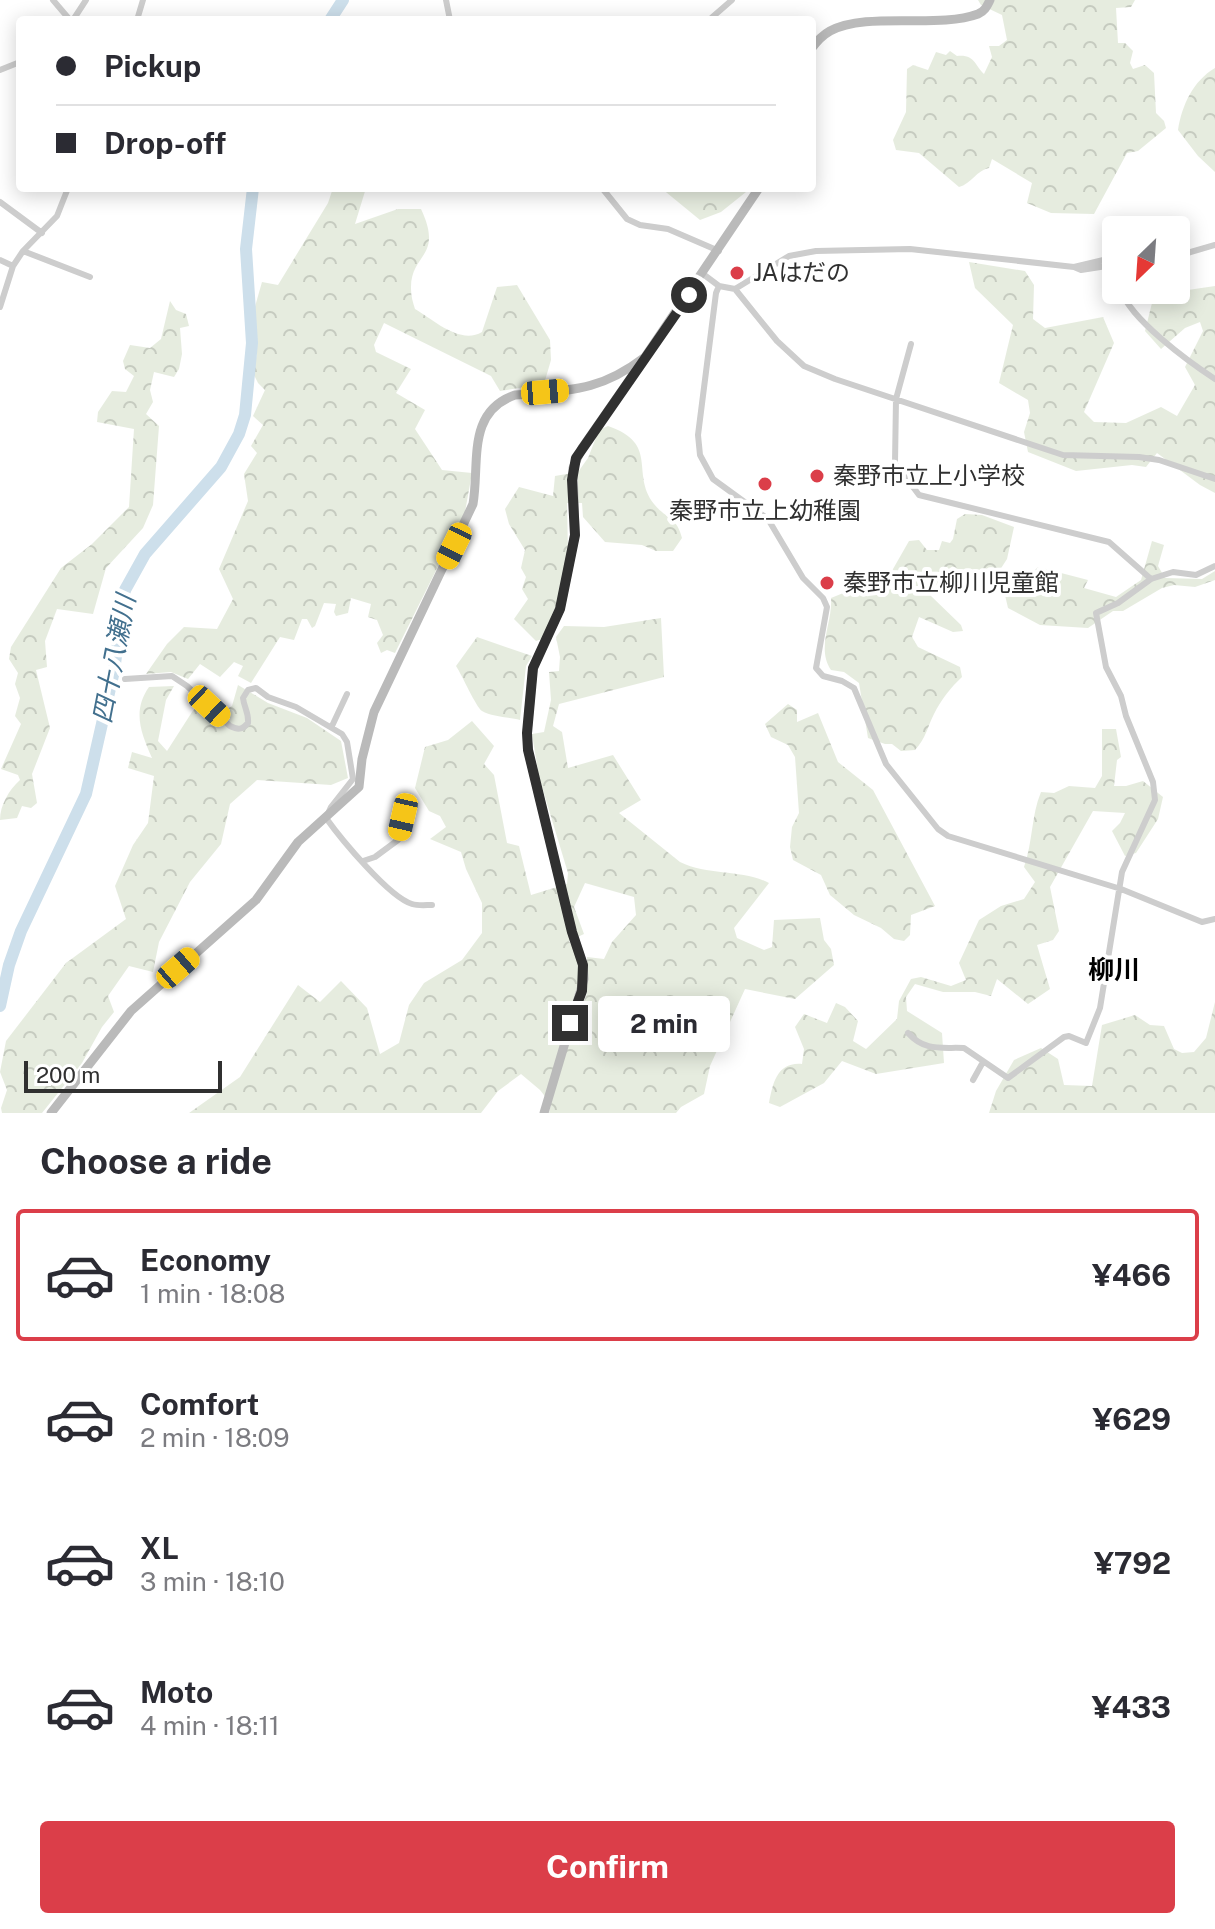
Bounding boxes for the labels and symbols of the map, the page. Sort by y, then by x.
north arrow [1102,216,1190,304]
place label: JAはだの [753,258,850,286]
marker: JAはだの [728,264,746,282]
route start [671,277,707,313]
car [520,378,570,406]
place label: 秦野市立上小学校 [833,461,1025,489]
marker: 秦野市立上小学校 [808,467,826,485]
marker: 秦野市立上幼稚園 [756,475,774,493]
place label: 秦野市立上幼稚園 [669,496,861,524]
car [433,519,475,573]
place label: 秦野市立柳川児童館 [843,568,1059,596]
marker: 秦野市立柳川児童館 [818,574,836,592]
water label: 四十八瀬川 [86,589,142,726]
car [183,681,235,731]
car [386,791,420,843]
car [152,943,204,993]
district label: 柳川 [1088,954,1140,985]
callout: 2 min [598,995,730,1051]
route end [552,1005,588,1041]
scale bar [24,1057,222,1093]

